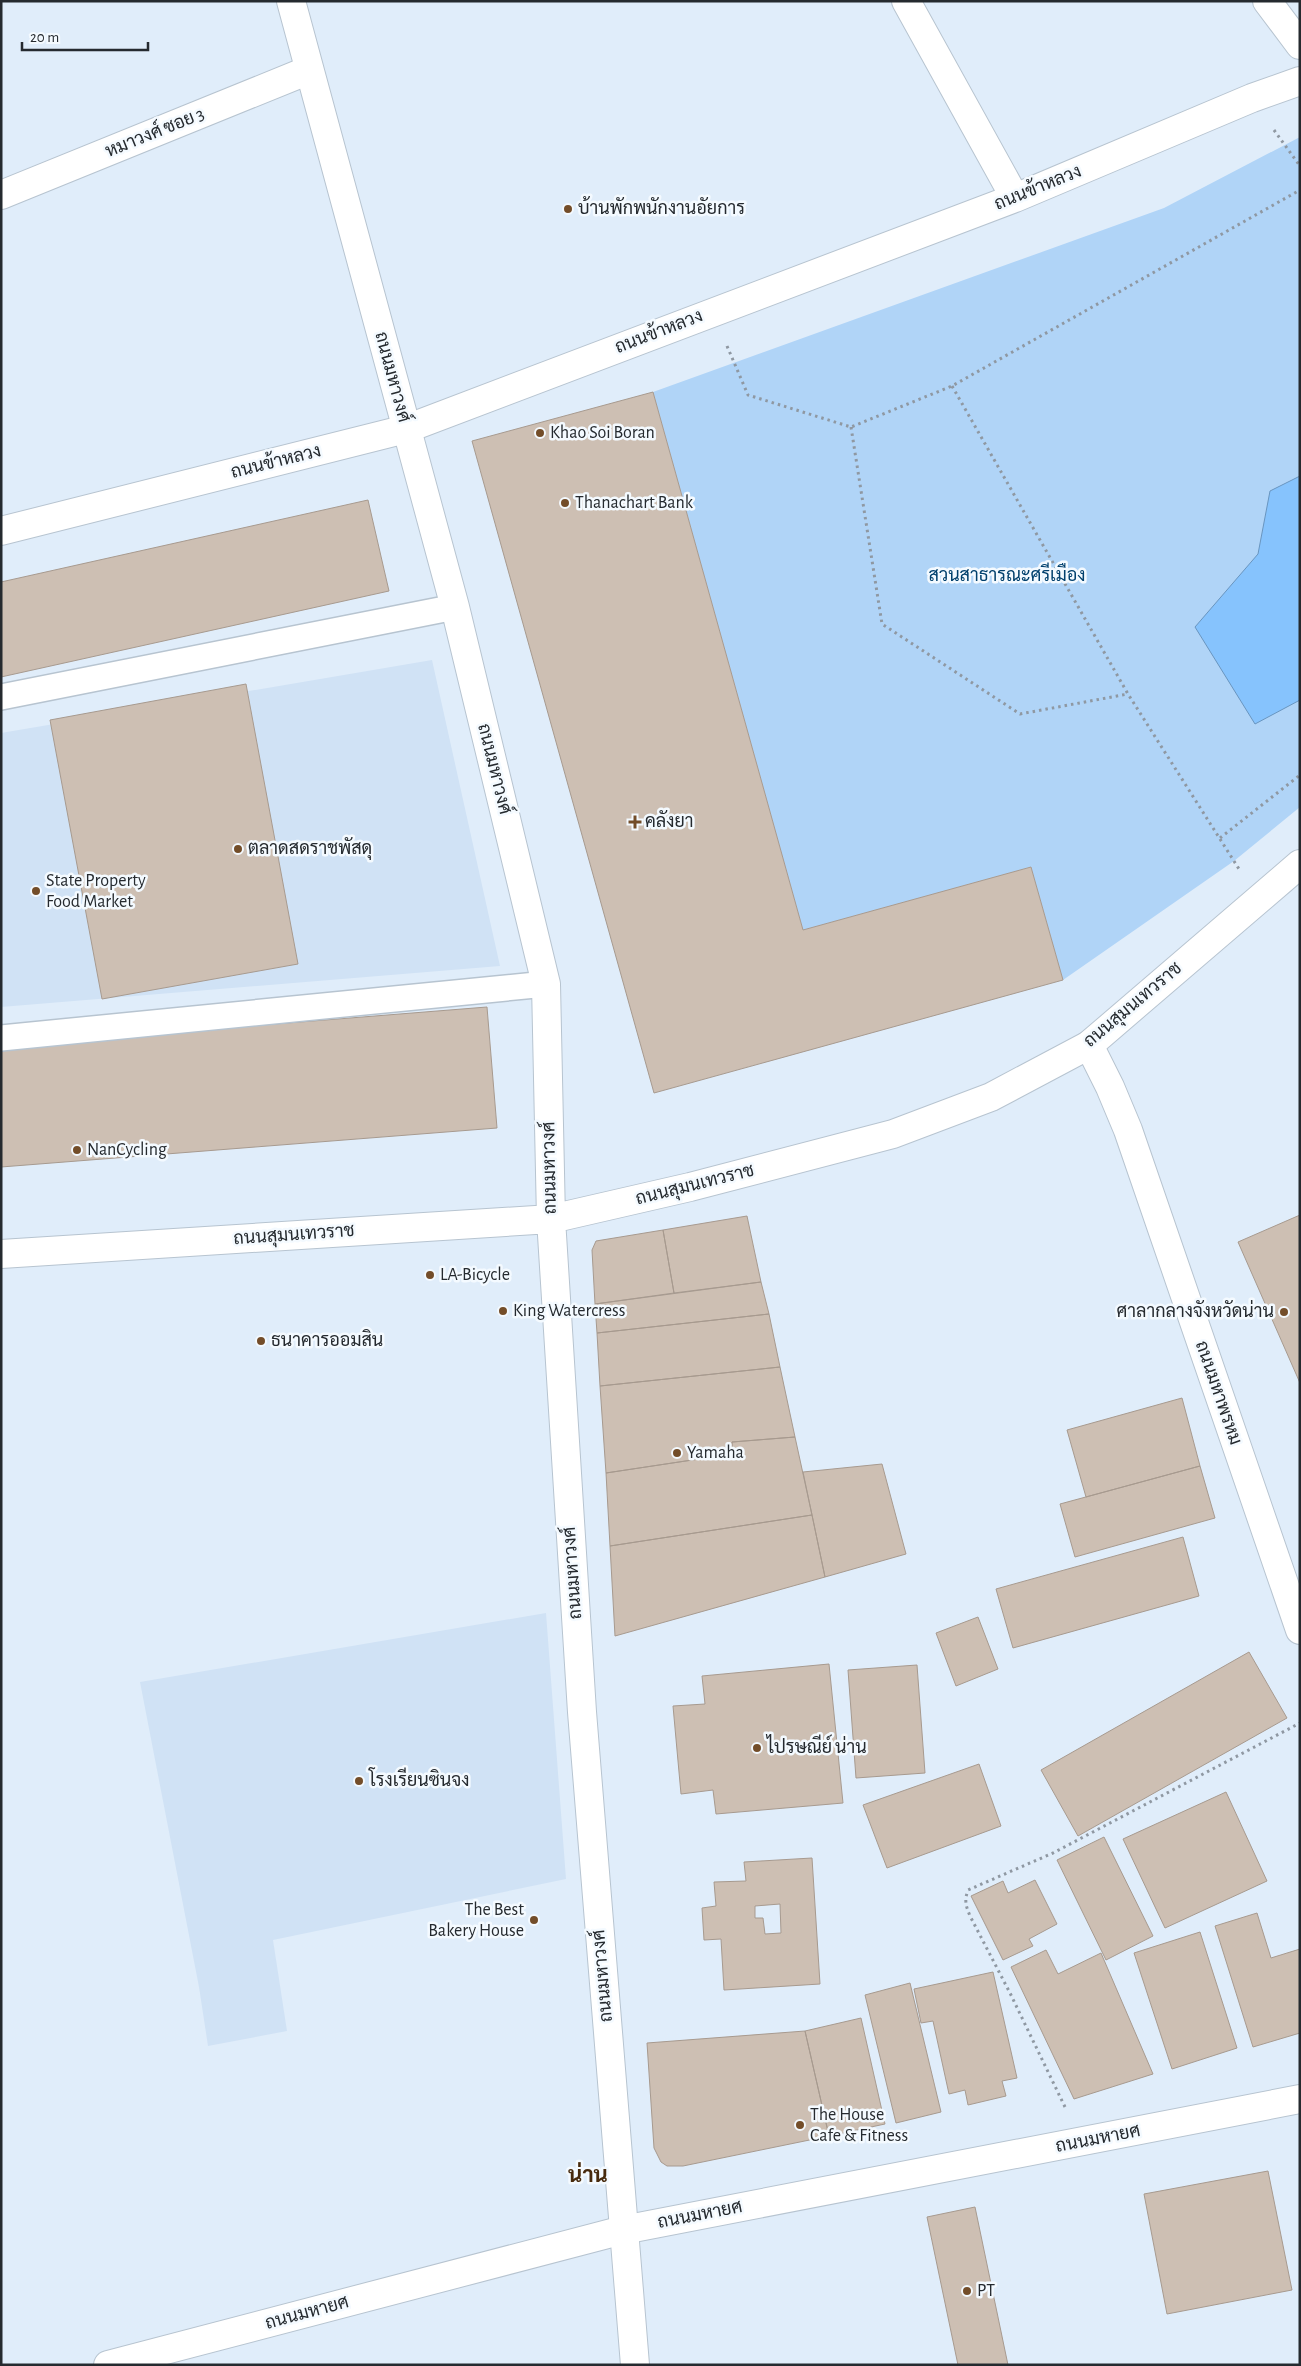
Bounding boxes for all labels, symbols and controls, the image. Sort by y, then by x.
scale bar [22,20,149,52]
text: 20 m [30,30,59,45]
street label: หมาวงศ์ ซอย 3 [101,100,207,161]
street label: ถนนข้าหลวง [990,159,1084,214]
place label: บ้านพักพนักงานอัยการ [578,196,745,218]
marker: บ้านพักพนักงานอัยการ [562,203,574,215]
street label: ถนนข้าหลวง [611,303,705,357]
street label: ถนนมหาวงศ์ [371,329,418,424]
place label: Khao Soi Boran [550,424,655,442]
marker: Khao Soi Boran [534,427,546,439]
street label: ถนนข้าหลวง [228,438,323,482]
place label: Thanachart Bank [575,494,694,512]
marker: Thanachart Bank [559,497,571,509]
park label: สวนสาธารณะศรีเมือง [929,562,1085,585]
street label: ถนนมหาวงศ์ [474,721,519,816]
place label: คลังยา [645,810,694,831]
marker: คลังยา [629,816,641,828]
place label: ตลาดสดราชพัสดุ [248,837,372,860]
marker: ตลาดสดราชพัสดุ [232,843,244,855]
place label: State Property Food Market [46,872,146,911]
marker: State Property Food Market [30,885,42,897]
street label: ถนนสุมนเทวราช [1081,959,1187,1052]
street label: ถนนมหาวงศ์ [535,1121,560,1215]
place label: NanCycling [87,1141,167,1159]
marker: NanCycling [71,1144,83,1156]
street label: ถนนสุมนเทวราช [634,1162,757,1210]
street label: ถนนสุมนเทวราช [233,1222,355,1250]
place label: LA-Bicycle [440,1266,510,1284]
marker: LA-Bicycle [424,1269,436,1281]
place label: ศาลากลางจังหวัดน่าน [1116,1299,1274,1321]
place label: King Watercress [513,1302,625,1320]
marker: King Watercress [497,1305,509,1317]
marker: ศาลากลางจังหวัดน่าน [1278,1306,1290,1318]
place label: ธนาคารออมสิน [271,1329,383,1350]
marker: ธนาคารออมสิน [255,1335,267,1347]
street label: ถนนมหาพรหม [1192,1339,1244,1447]
place label: Yamaha [687,1444,744,1462]
marker: Yamaha [671,1447,683,1459]
street label: ถนนมหาวงศ์ [556,1526,585,1620]
place label: ไปรษณีย์ น่าน [765,1734,867,1757]
marker: ไปรษณีย์ น่าน [751,1742,763,1754]
place label: โรงเรียนซินจง [368,1767,470,1790]
marker: โรงเรียนซินจง [353,1775,365,1787]
place label: The Best Bakery House [428,1901,524,1940]
marker: The Best Bakery House [528,1914,540,1926]
street label: ถนนมหาวงศ์ [585,1929,616,2023]
place label: The House Cafe & Fitness [810,2106,908,2145]
marker: The House Cafe & Fitness [794,2119,806,2131]
street label: ถนนมหายศ [1054,2122,1142,2156]
district label: น่าน [568,2162,608,2186]
street label: ถนนมหายศ [656,2198,744,2232]
place label: PT [977,2282,995,2300]
marker: PT [961,2285,973,2297]
street label: ถนนมหายศ [263,2293,351,2333]

